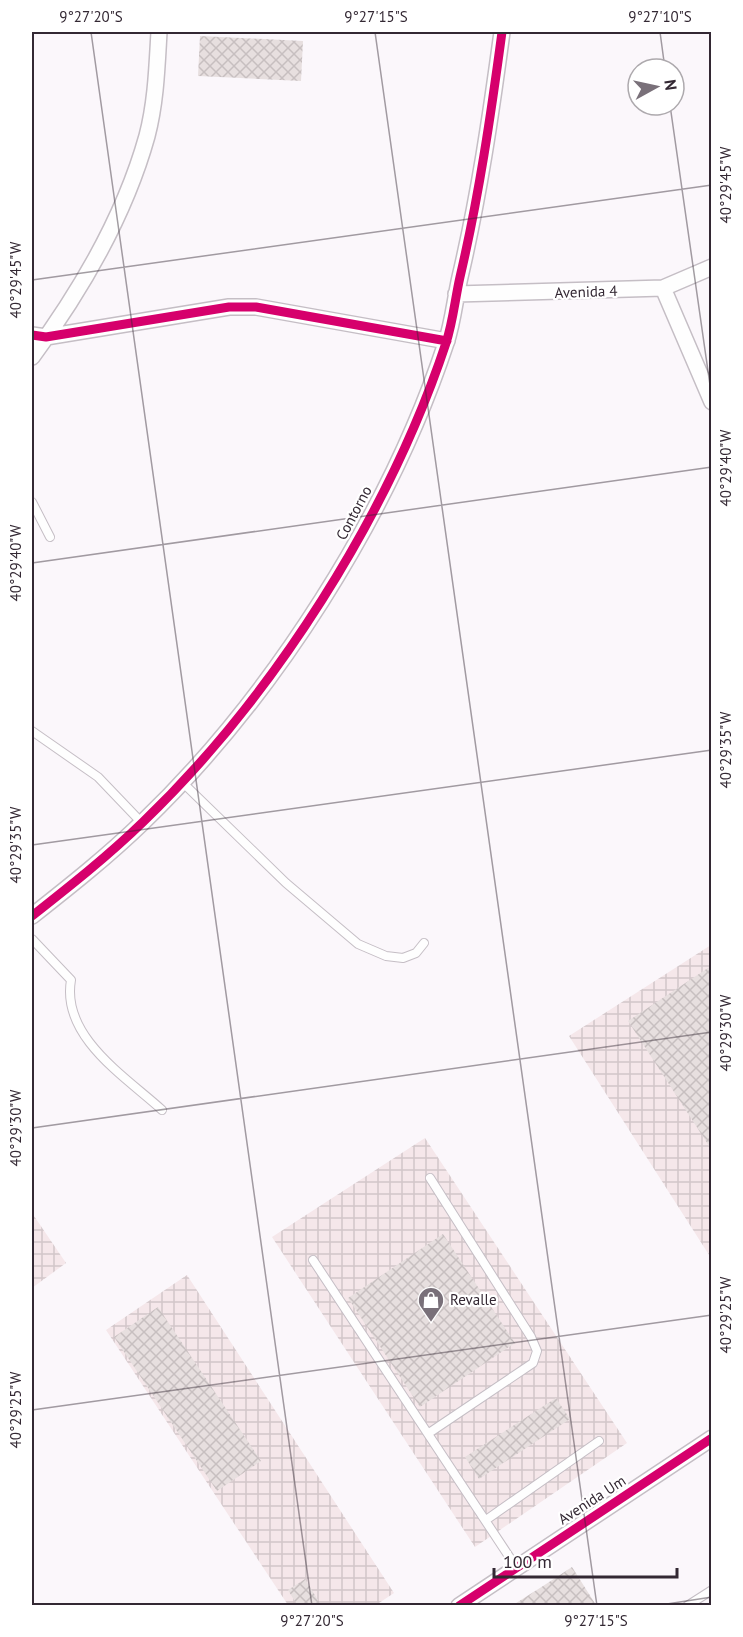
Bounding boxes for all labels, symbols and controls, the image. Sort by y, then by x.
text: 9°27'20"S [59,7,123,26]
text: 9°27'15"S [344,7,408,26]
text: 9°27'10"S [628,7,692,26]
north arrow [626,57,686,117]
text: N [660,78,681,92]
text: 40°29'45"W [716,146,735,223]
text: 40°29'45"W [6,241,25,318]
street label: Avenida 4 [554,281,618,302]
text: 40°29'40"W [716,429,735,506]
street label: Contorno [331,482,376,543]
text: 40°29'40"W [6,524,25,601]
text: 40°29'35"W [716,711,735,788]
text: 40°29'35"W [6,806,25,883]
text: 40°29'30"W [716,994,735,1071]
text: 40°29'30"W [6,1089,25,1166]
text: 40°29'25"W [716,1276,735,1353]
shop icon: Revalle [416,1285,446,1323]
place label: Revalle [450,1290,497,1309]
text: 40°29'25"W [6,1371,25,1448]
street label: Avenida Um [554,1471,629,1528]
scale bar [494,1541,677,1579]
text: 100 m [503,1550,552,1573]
text: 9°27'20"S [280,1611,344,1630]
text: 9°27'15"S [564,1611,628,1630]

